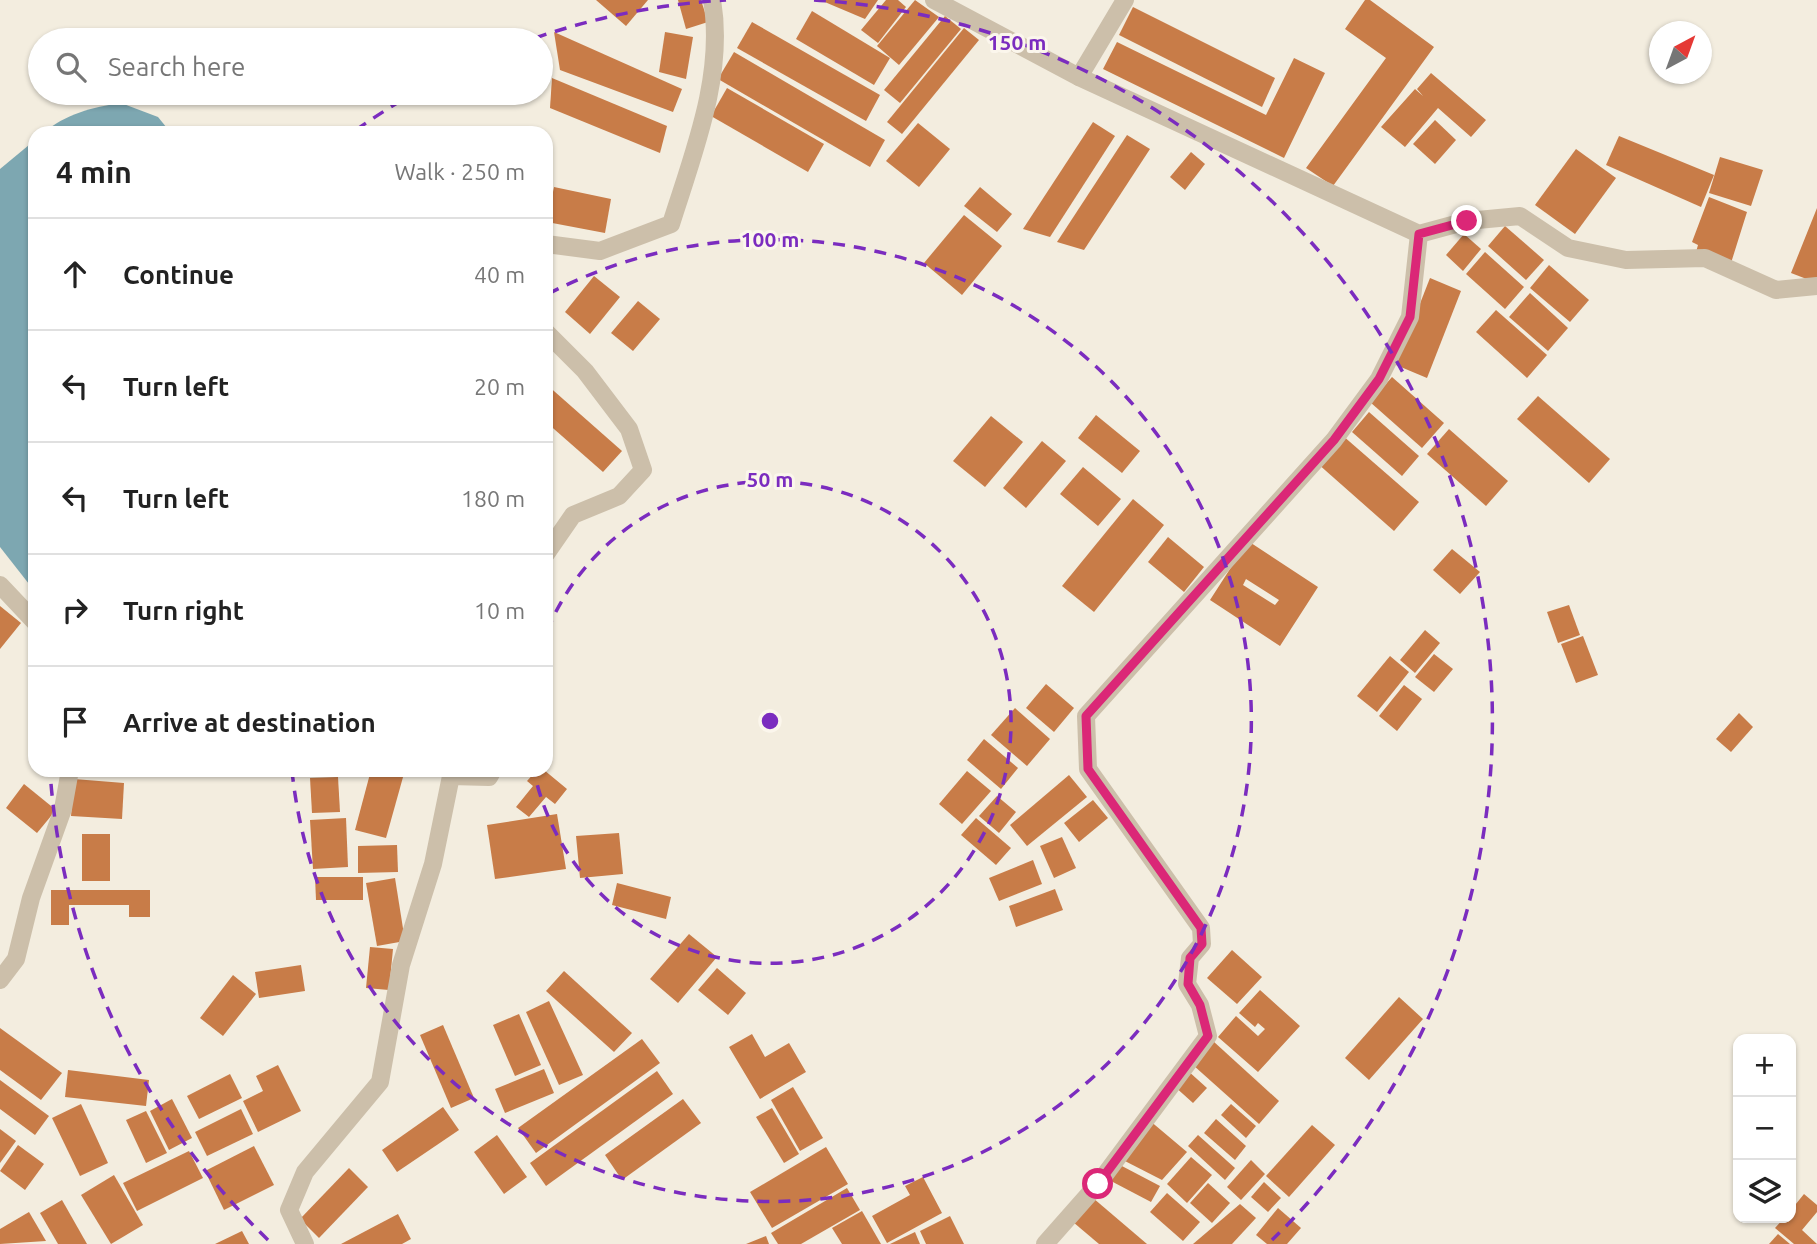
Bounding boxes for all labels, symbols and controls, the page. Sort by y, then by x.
north arrow [1649,21,1712,84]
search box [28,28,553,105]
text: 150 m [988,30,1046,54]
icon: search [52,48,90,86]
text: Search here [108,52,245,81]
text: 4 min [56,155,132,189]
text: Walk · 250 m [394,159,525,184]
route end [1451,205,1482,236]
text: 100 m [741,227,799,251]
icon: ahead [56,255,94,293]
text: Continue [123,260,234,289]
text: 40 m [474,262,525,287]
icon: left [56,367,94,405]
text: Turn left [123,372,229,401]
text: 20 m [474,374,525,399]
text: 50 m [747,467,793,491]
icon: left [56,479,94,517]
text: Turn left [123,484,229,513]
text: 180 m [461,486,525,511]
icon: right [56,591,94,629]
text: Turn right [123,596,244,625]
text: 10 m [474,598,525,623]
icon: arrive [56,703,94,741]
text: Arrive at destination [123,708,376,737]
centre of rings [758,709,782,733]
map controls [1733,1034,1796,1223]
button: + [1733,1034,1796,1097]
button: − [1733,1097,1796,1160]
button: layers [1733,1160,1796,1223]
route start [1082,1168,1113,1199]

